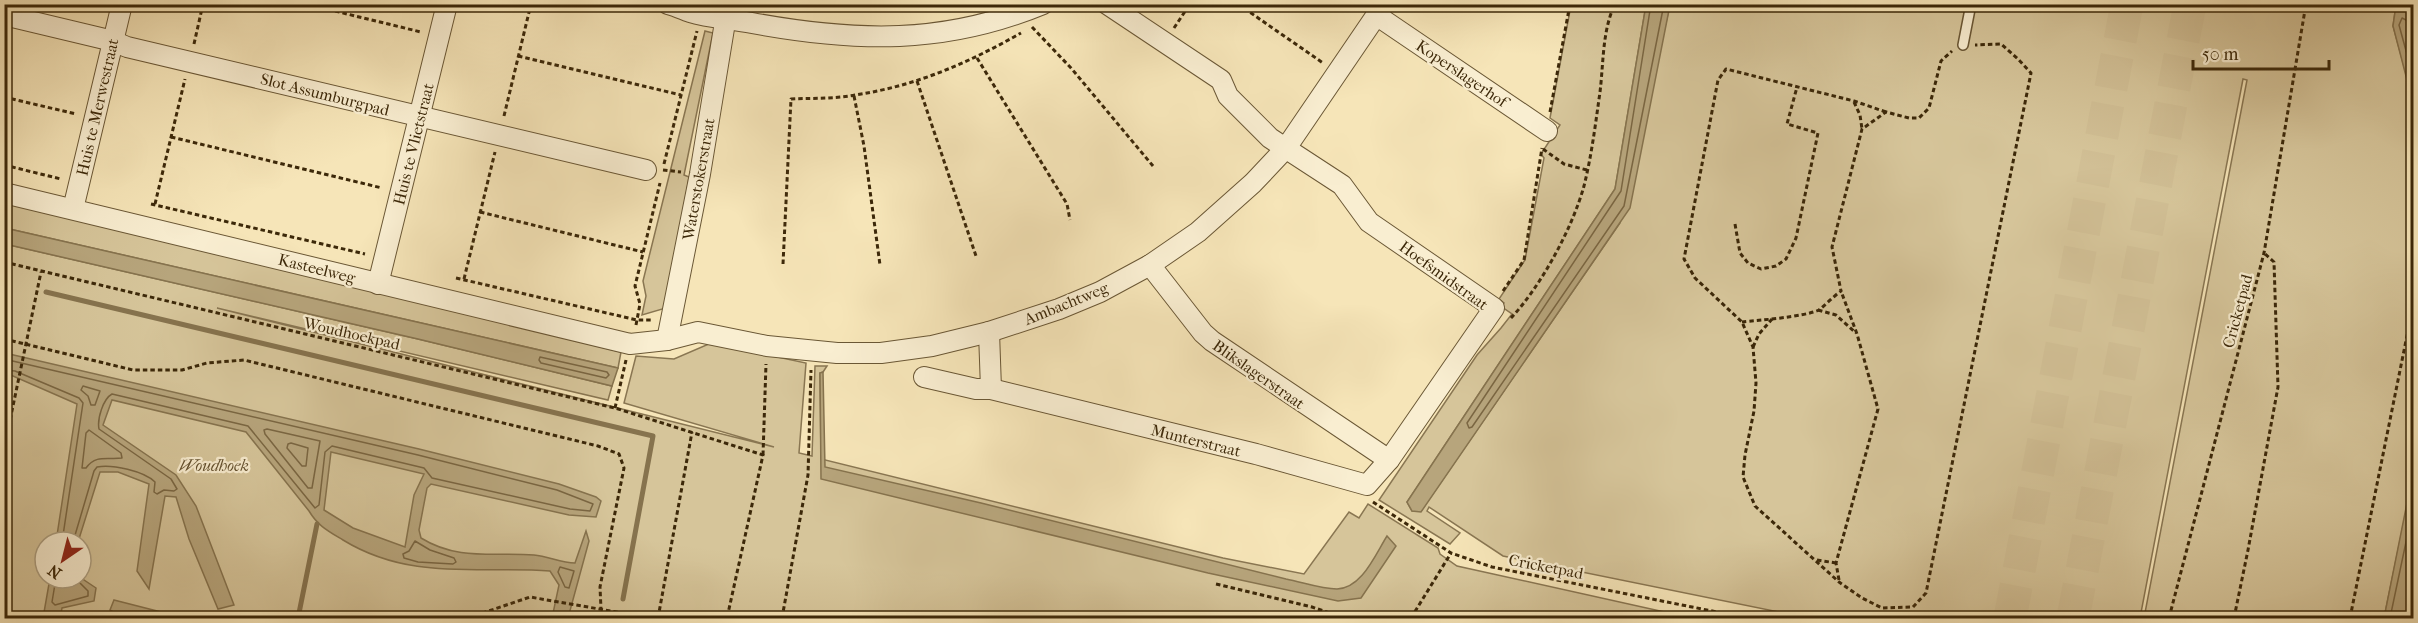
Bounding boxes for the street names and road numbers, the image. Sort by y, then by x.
street label: Huis te Merwestraat [72,36,123,178]
street label: Koperslagerhof [1413,36,1514,113]
street label: Slot Assumburgpad [258,69,392,120]
street label: Huis te Vlietstraat [389,81,438,207]
street label: Waterstokerstraat [678,116,719,243]
street label: Hoefsmidstraat [1396,237,1492,314]
street label: Kasteelweg [276,250,358,287]
street label: Cricketpad [2219,272,2257,350]
street label: Ambachtweg [1020,278,1111,329]
street label: Woudhoekpad [301,313,402,354]
street label: Blikslagerstraat [1209,336,1308,413]
street label: Munterstraat [1149,420,1243,461]
street label: Cricketpad [1507,550,1585,583]

